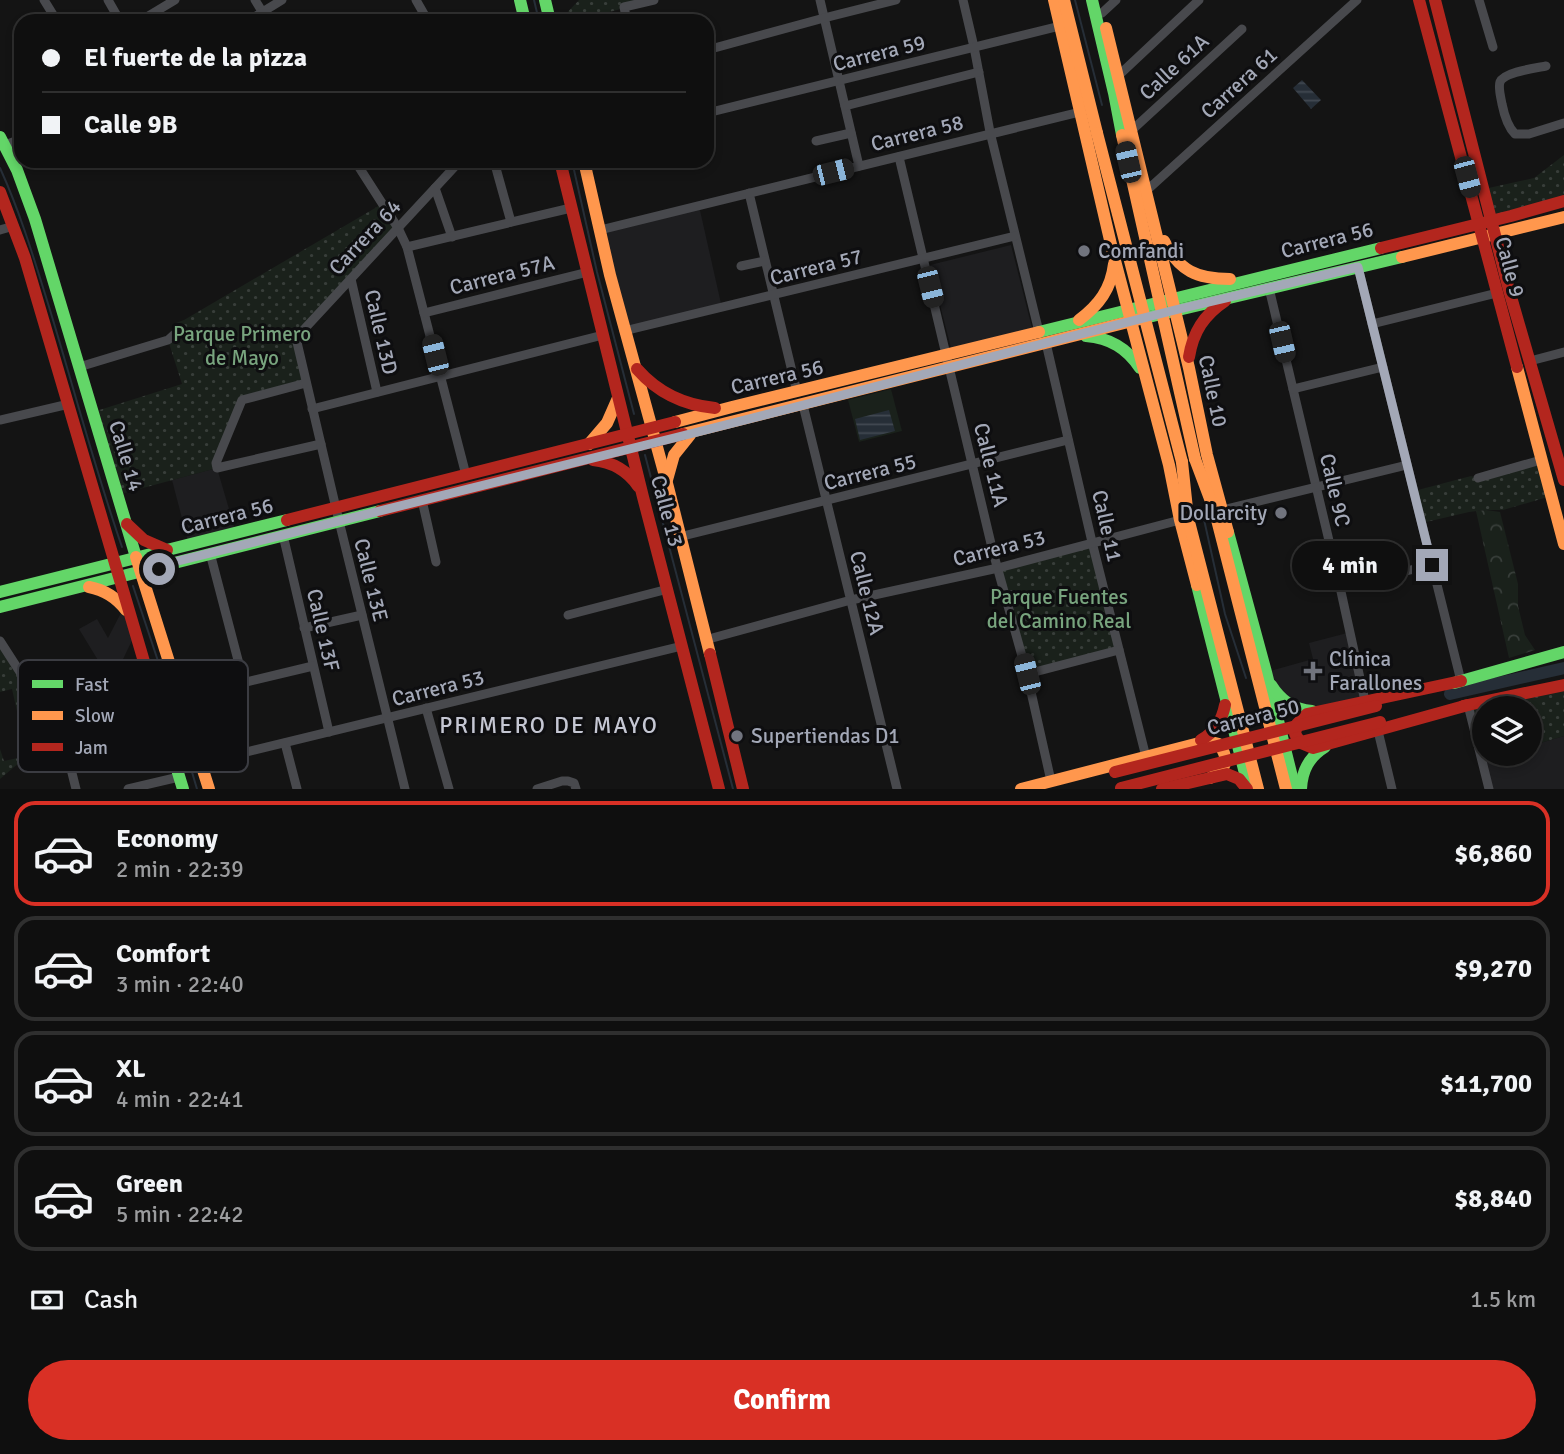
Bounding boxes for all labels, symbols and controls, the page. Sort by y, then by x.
street label: Calle 61A [1134,28,1214,106]
street label: Carrera 59 [830,29,928,77]
text: El fuerte de la pizza [84,42,307,74]
street label: Carrera 61 [1195,42,1283,124]
text: Calle 9B [84,109,178,141]
street label: Carrera 58 [868,109,966,157]
car [1114,139,1143,185]
car [1452,154,1483,200]
car [811,157,856,187]
street label: Carrera 64 [323,194,407,280]
street label: Carrera 56 [1278,216,1376,264]
street label: Calle 9 [1489,234,1531,300]
place label: Comfandi [1098,238,1184,264]
street label: Carrera 57 [767,243,865,291]
marker: Comfandi [1076,243,1092,259]
street label: Carrera 57A [447,249,557,301]
car [915,264,946,310]
street label: Calle 13D [359,287,403,377]
car [1268,319,1297,365]
park label: Parque Primero de Mayo [173,321,311,371]
car [420,332,451,378]
street label: Calle 10 [1193,353,1233,429]
street label: Carrera 56 [728,354,826,400]
street label: Calle 14 [103,417,149,495]
street label: Calle 11A [968,420,1014,510]
street label: Carrera 55 [821,448,919,496]
street label: Calle 9C [1314,451,1356,529]
street label: Calle 13 [645,472,689,550]
street label: Calle 11 [1086,488,1128,564]
street label: Carrera 56 [178,492,276,540]
place label: Dollarcity [1179,500,1267,526]
marker: Dollarcity [1273,505,1289,521]
street label: Carrera 53 [950,524,1048,572]
street label: Calle 13E [348,536,394,624]
callout: 4 min [1292,540,1408,590]
street label: Calle 12A [844,548,890,638]
route end [1416,549,1448,581]
text: 4 min [1322,551,1378,580]
route start [143,553,175,585]
park label: Parque Fuentes del Camino Real [987,584,1131,634]
street label: Calle 13F [301,586,345,674]
place label: Clínica Farallones [1329,646,1422,696]
car [1012,651,1043,697]
legend [18,660,248,772]
marker: Clínica Farallones [1303,661,1323,681]
street label: Carrera 53 [389,664,487,712]
text: Fast [75,673,109,697]
street label: Carrera 50 [1204,693,1302,741]
map controls [1472,696,1542,766]
button: layers [1472,696,1542,766]
text: Slow [75,704,115,728]
district label: PRIMERO DE MAYO [439,711,659,740]
place label: Supertiendas D1 [751,723,900,749]
marker: Supertiendas D1 [729,728,745,744]
text: Jam [75,736,108,760]
icon: car [32,822,95,885]
text: Economy [116,823,218,855]
text: $6,860 [1454,838,1532,870]
text: 2 min · 22:39 [116,855,244,884]
icon: car [32,937,95,1000]
text: Comfort [116,938,210,970]
text: $9,270 [1454,953,1532,985]
text: 3 min · 22:40 [116,970,244,999]
icon: car [32,1052,95,1115]
text: XL [116,1053,146,1085]
text: $11,700 [1440,1068,1532,1100]
text: 4 min · 22:41 [116,1085,244,1114]
icon: car [32,1167,95,1230]
text: Green [116,1168,183,1200]
text: $8,840 [1454,1183,1532,1215]
text: 5 min · 22:42 [116,1200,244,1229]
icon: cash [28,1281,66,1319]
text: Cash [84,1284,138,1316]
text: 1.5 km [1470,1285,1536,1314]
button: Confirm [28,1360,1536,1440]

